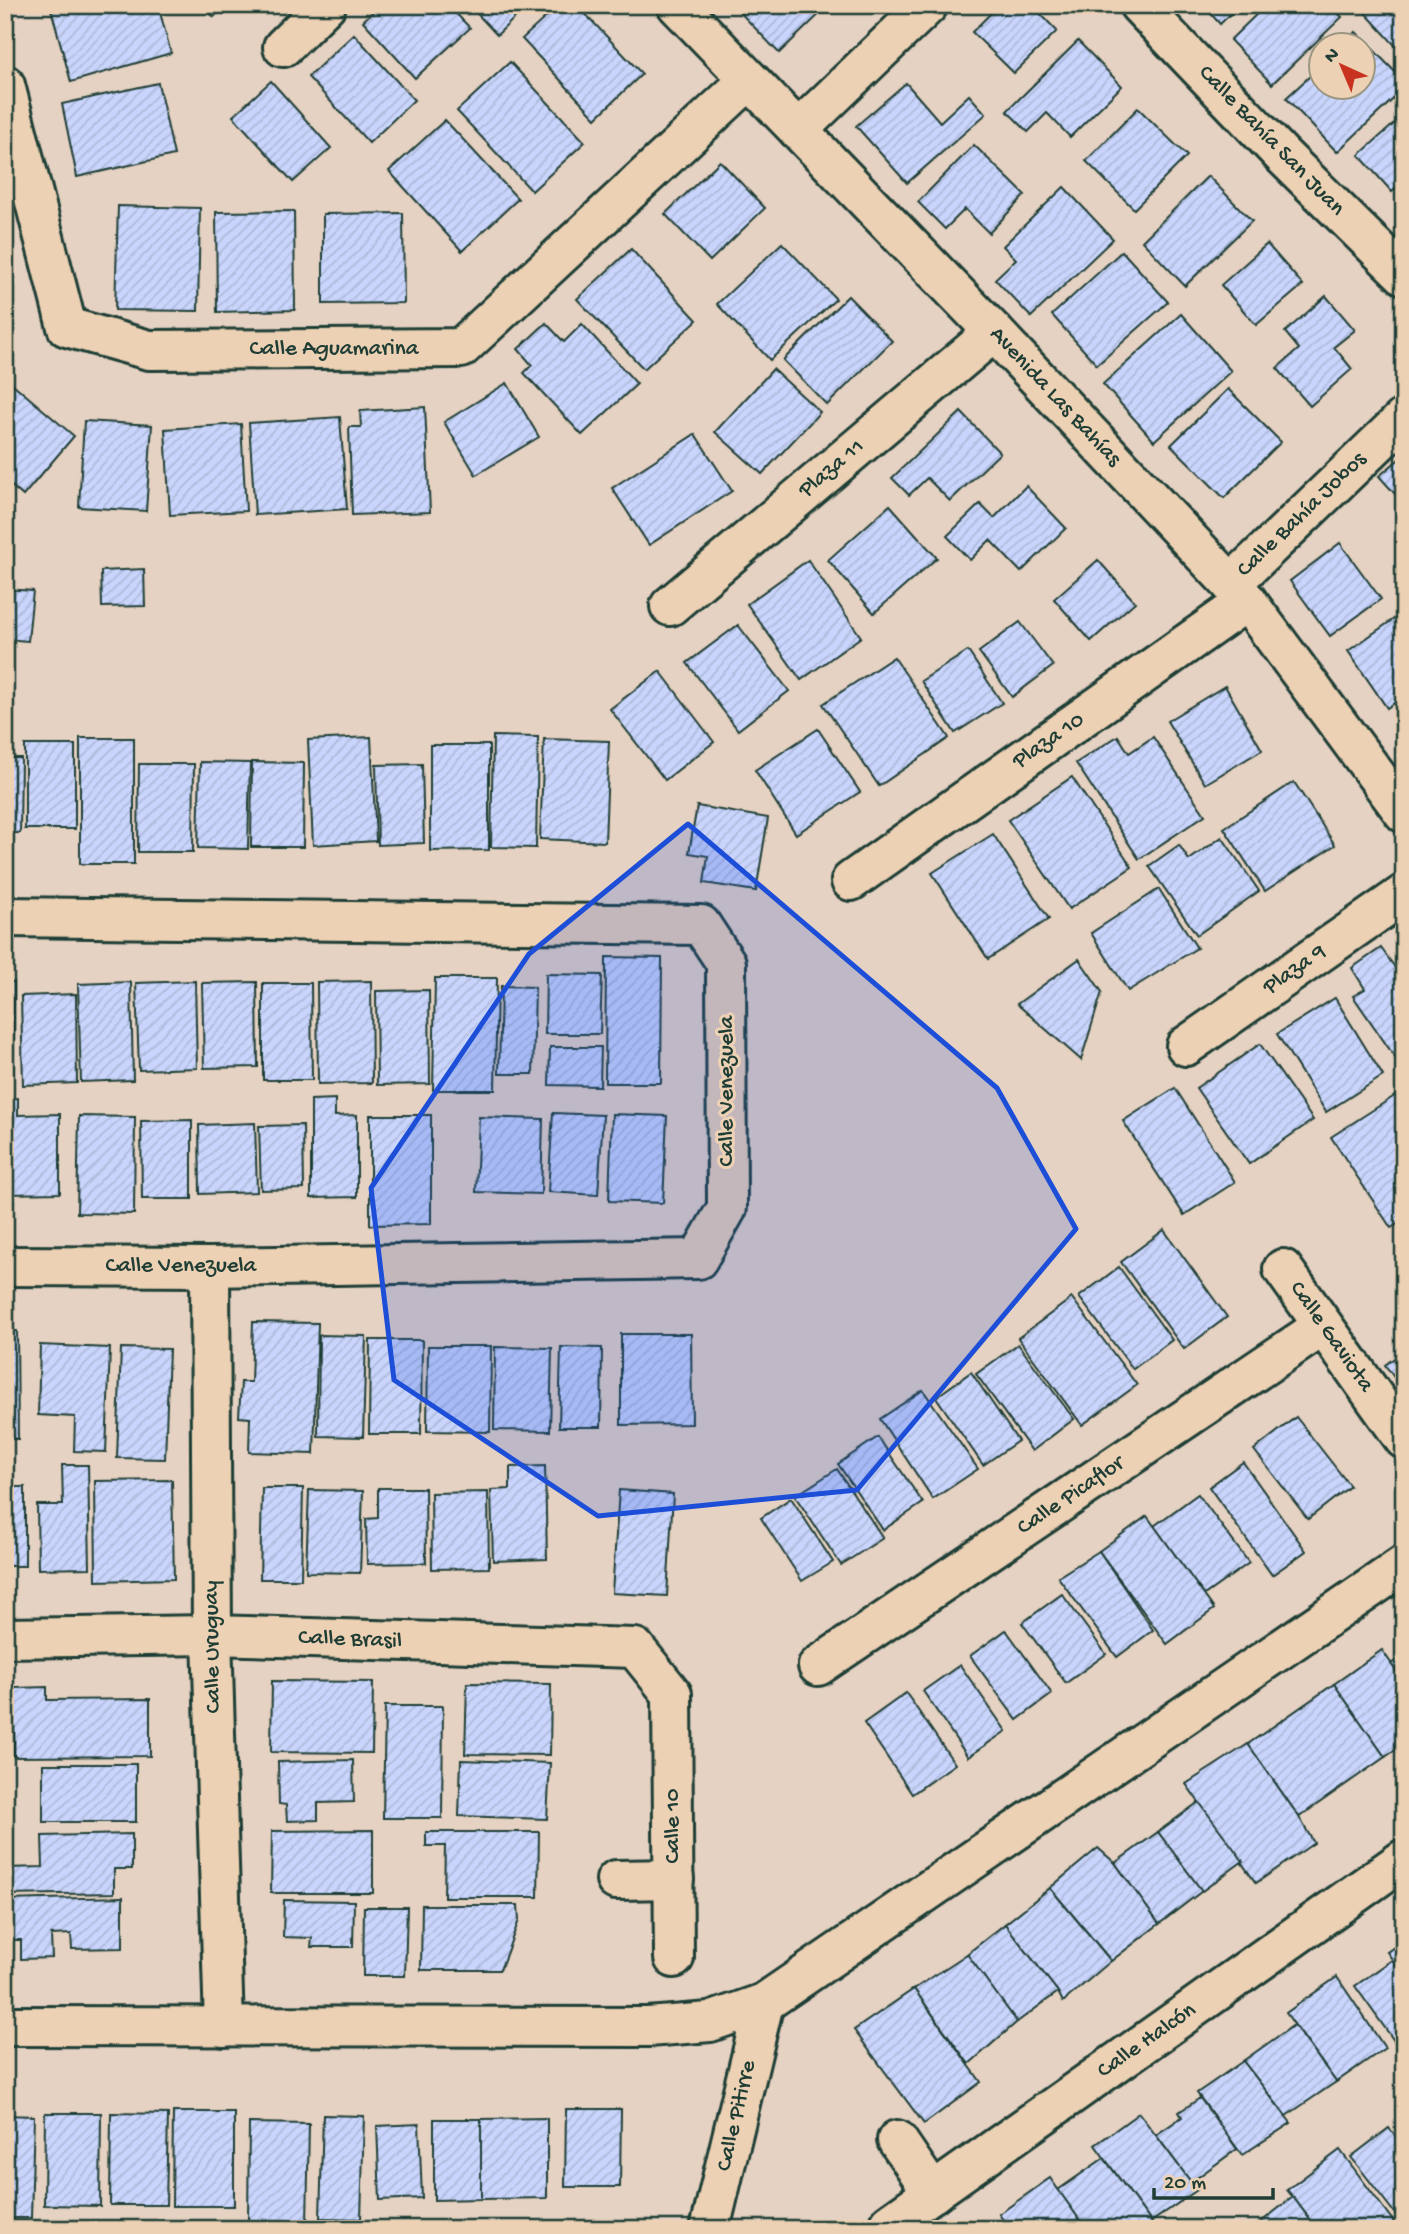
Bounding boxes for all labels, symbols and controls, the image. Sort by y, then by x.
north arrow [1308,32,1378,102]
text: N [1320,44,1345,69]
street label: Calle Bahía San Juan [1192,60,1350,222]
street label: Avenida Las Bahías [983,321,1127,473]
street label: Calle Aguamarina [250,336,420,363]
street label: Plaza 11 [793,434,870,505]
street label: Calle Bahía Jobos [1232,446,1373,584]
street label: Plaza 10 [1007,707,1090,776]
street label: Plaza 9 [1258,938,1332,1002]
street label: Calle Venezuela [714,1014,741,1166]
street label: Calle Venezuela [106,1253,258,1280]
street label: Calle Gaviota [1283,1276,1380,1399]
street label: Calle Picaflor [1012,1449,1131,1542]
street label: Calle Uruguay [198,1580,228,1714]
street label: Calle Brasil [298,1625,402,1655]
street label: Calle 10 [660,1788,687,1864]
street label: Calle Halcón [1092,1997,1202,2085]
street label: Calle Pitirre [711,2057,763,2174]
scale bar [1154,2157,1272,2201]
text: 20 m [1164,2172,1206,2197]

